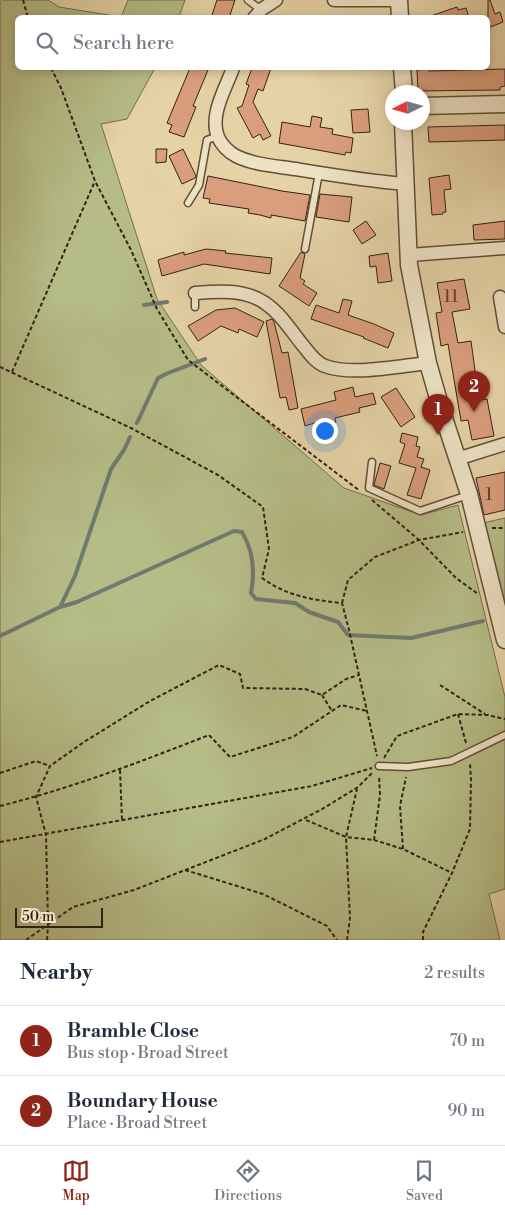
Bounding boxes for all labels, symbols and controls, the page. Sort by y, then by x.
search box [15,15,490,70]
icon: search [33,29,61,57]
text: Search here [73,31,174,55]
north arrow [385,85,430,130]
house number: 11 [444,287,458,307]
pin: 2 [458,371,490,412]
pin: 1 [422,394,454,435]
your location [312,418,338,444]
house number: 1 [486,485,493,505]
scale bar [15,905,102,928]
text: 50 m [22,908,54,926]
text: Nearby [20,960,93,986]
text: 2 results [424,963,485,983]
text: Bramble Close [67,1019,199,1043]
text: 1 [32,1031,40,1051]
text: 70 m [449,1031,485,1051]
text: Bus stop · Broad Street [67,1043,229,1063]
text: Boundary House [67,1089,218,1113]
text: 2 [31,1101,41,1121]
text: 90 m [447,1101,485,1121]
text: Place · Broad Street [67,1113,207,1133]
tab: Map [62,1157,90,1205]
tab: Directions [214,1157,282,1205]
tab: Saved [406,1157,443,1205]

